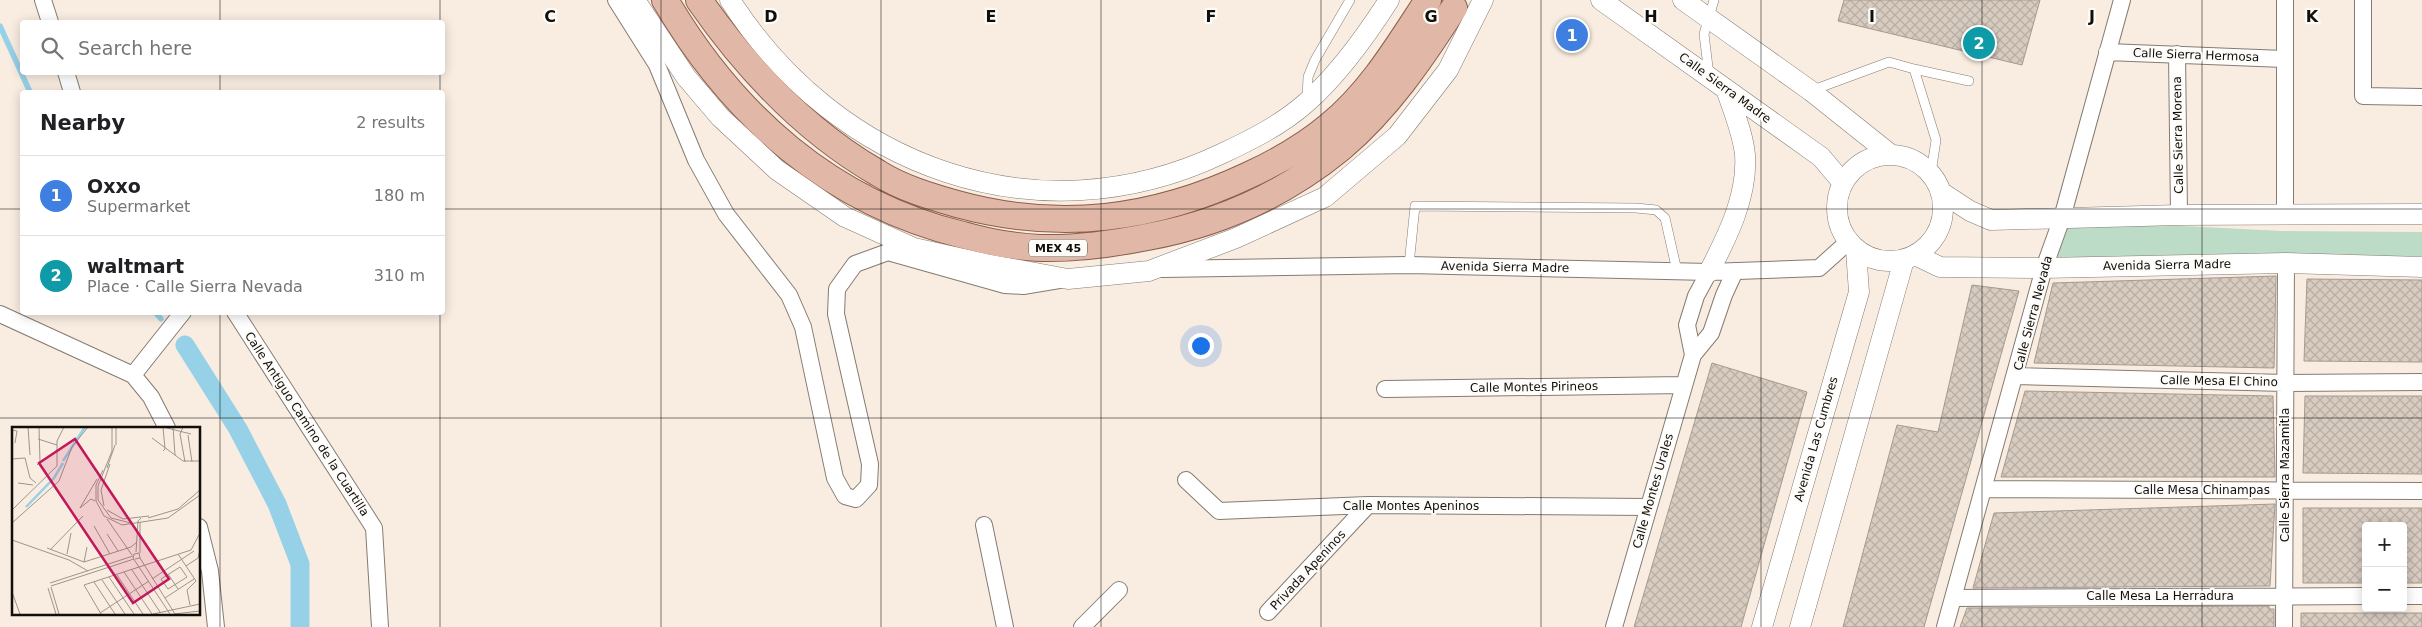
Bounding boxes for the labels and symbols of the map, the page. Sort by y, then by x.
text: C [544,7,556,26]
text: D [764,7,778,26]
text: E [986,7,996,26]
text: F [1206,7,1216,26]
text: G [1424,7,1438,26]
text: H [1644,7,1658,26]
text: I [1869,7,1875,26]
text: J [2088,7,2095,26]
text: K [2306,7,2319,26]
pin: 1 [1556,16,1588,54]
pin: 2 [1963,24,1995,62]
street label: Calle Sierra Hermosa [2133,46,2259,64]
street label: Calle Sierra Madre [1676,50,1774,126]
street label: Calle Sierra Morena [2170,76,2186,194]
road number: MEX 45 [1029,240,1087,256]
street label: Calle Sierra Nevada [2011,254,2055,372]
street label: Avenida Sierra Madre [2103,257,2231,273]
street label: Avenida Sierra Madre [1441,259,1569,275]
street label: Calle Antiguo Camino de la Cuartilla [242,329,372,519]
your location [1188,333,1214,359]
street label: Calle Mesa El Chino [2160,373,2278,389]
street label: Avenida Las Cumbres [1791,375,1841,503]
street label: Calle Montes Pirineos [1470,379,1598,395]
street label: Calle Sierra Mazamitla [2278,408,2292,542]
inset map [12,427,200,614]
street label: Calle Montes Urales [1630,432,1676,550]
street label: Calle Mesa Chinampas [2134,483,2270,497]
street label: Calle Montes Apeninos [1343,499,1479,513]
street label: Privada Apeninos [1267,527,1349,613]
street label: Calle Mesa La Herradura [2086,589,2234,603]

